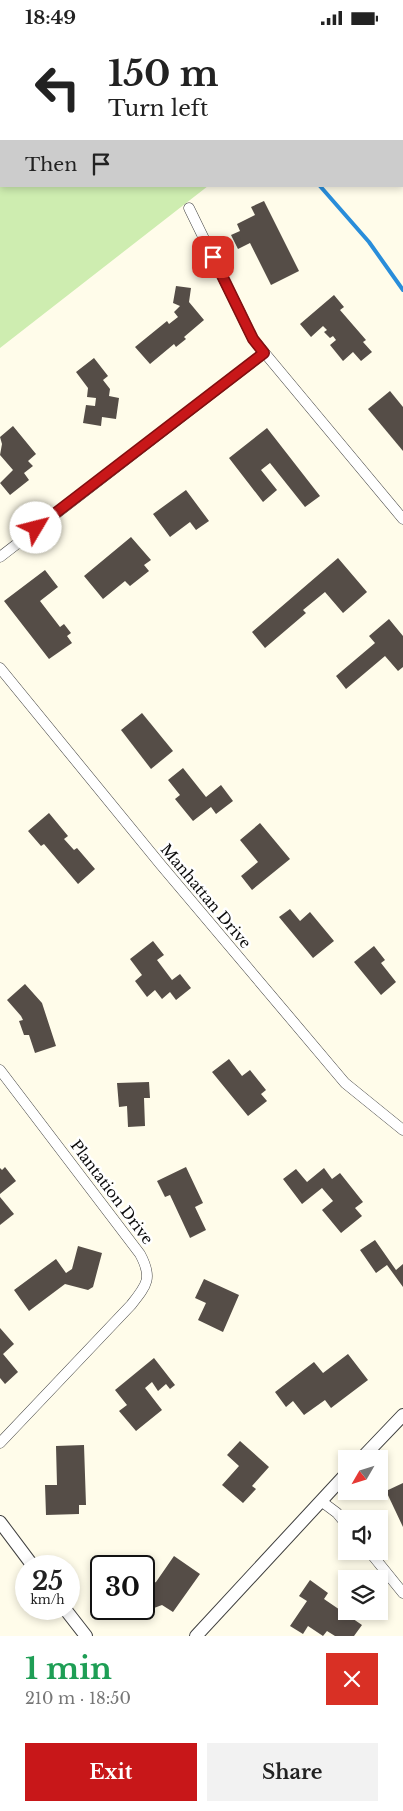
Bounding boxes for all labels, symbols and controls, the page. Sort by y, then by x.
text: 18:49 [25,6,76,29]
text: 150 m [108,52,219,95]
icon: left [25,55,90,120]
text: Turn left [108,95,208,122]
icon: arrive [87,150,115,178]
text: Then [25,153,77,176]
pin [192,236,234,278]
icon: arrive [199,243,227,271]
position arrow [9,501,61,553]
street label: Manhattan Drive [157,840,255,952]
street label: Plantation Drive [67,1136,157,1248]
north arrow [338,1450,388,1500]
map controls [338,1450,388,1620]
button: sound [338,1510,388,1560]
speed limit sign: 30 [90,1555,155,1620]
text: 25 [32,1566,63,1597]
button: layers [338,1570,388,1620]
text: km/h [30,1592,65,1607]
text: 1 min [25,1650,112,1687]
button: close [326,1653,378,1705]
text: 210 m · 18:50 [25,1688,131,1708]
button: Exit [25,1743,197,1801]
button: Share [207,1743,378,1801]

